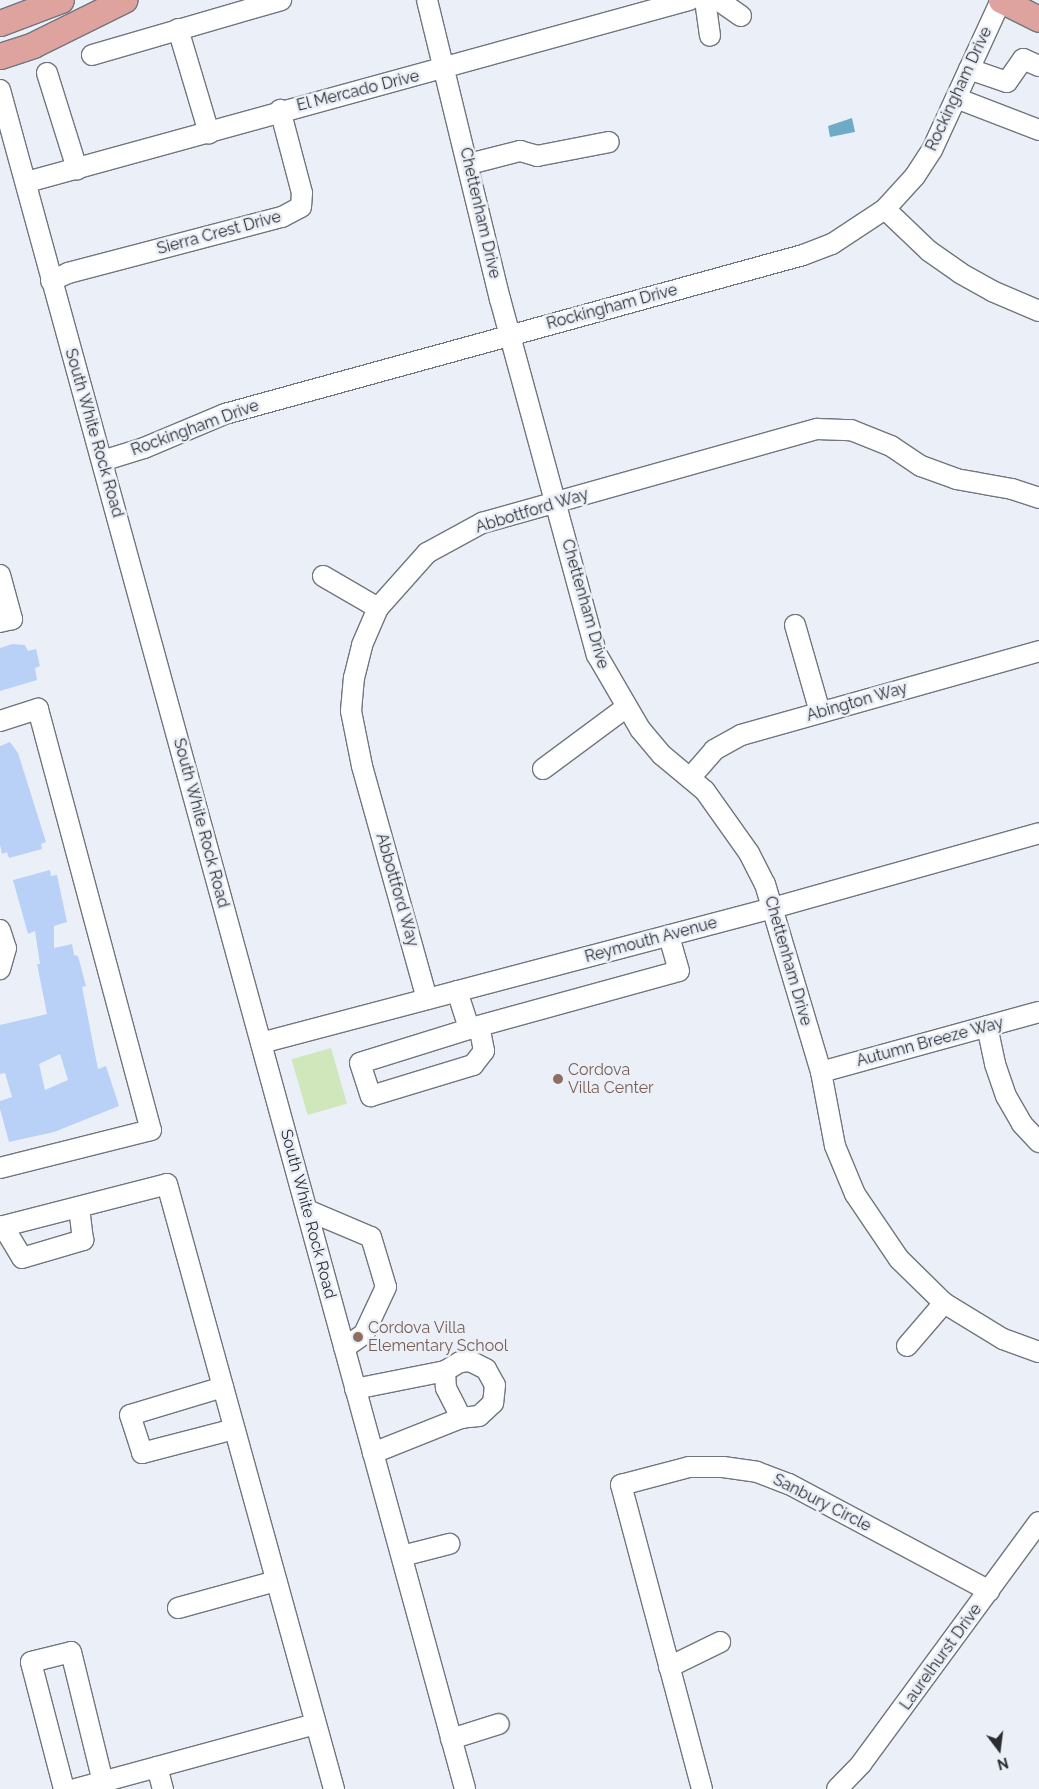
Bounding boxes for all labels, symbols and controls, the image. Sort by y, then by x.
street label: Rockingham Drive [922,24,996,154]
street label: El Mercado Drive [295,66,421,116]
street label: Chettenham Drive [456,146,504,280]
street label: Sierra Crest Drive [155,207,283,259]
street label: Rockingham Drive [544,280,680,334]
street label: South White Rock Road [61,346,127,520]
street label: Rockingham Drive [128,396,262,460]
street label: Abbottford Way [473,485,591,537]
street label: Chettenham Drive [557,537,613,671]
street label: Abington Way [804,678,910,726]
street label: South White Rock Road [169,736,233,910]
street label: Abbottford Way [372,831,422,949]
street label: Chettenham Drive [760,894,816,1028]
street label: Reymouth Avenue [583,913,719,967]
street label: Autumn Breeze Way [854,1013,1006,1071]
place label: Cordova Villa Center [568,1060,654,1098]
marker: Cordova Villa Center [552,1073,564,1085]
street label: South White Rock Road [276,1127,340,1301]
place label: Cordova Villa Elementary School [368,1318,508,1356]
marker: Cordova Villa Elementary School [352,1331,364,1343]
street label: Sanbury Circle [770,1470,874,1536]
street label: Laurelhurst Drive [896,1600,986,1714]
north arrow [974,1724,1024,1774]
text: N [996,1754,1010,1773]

